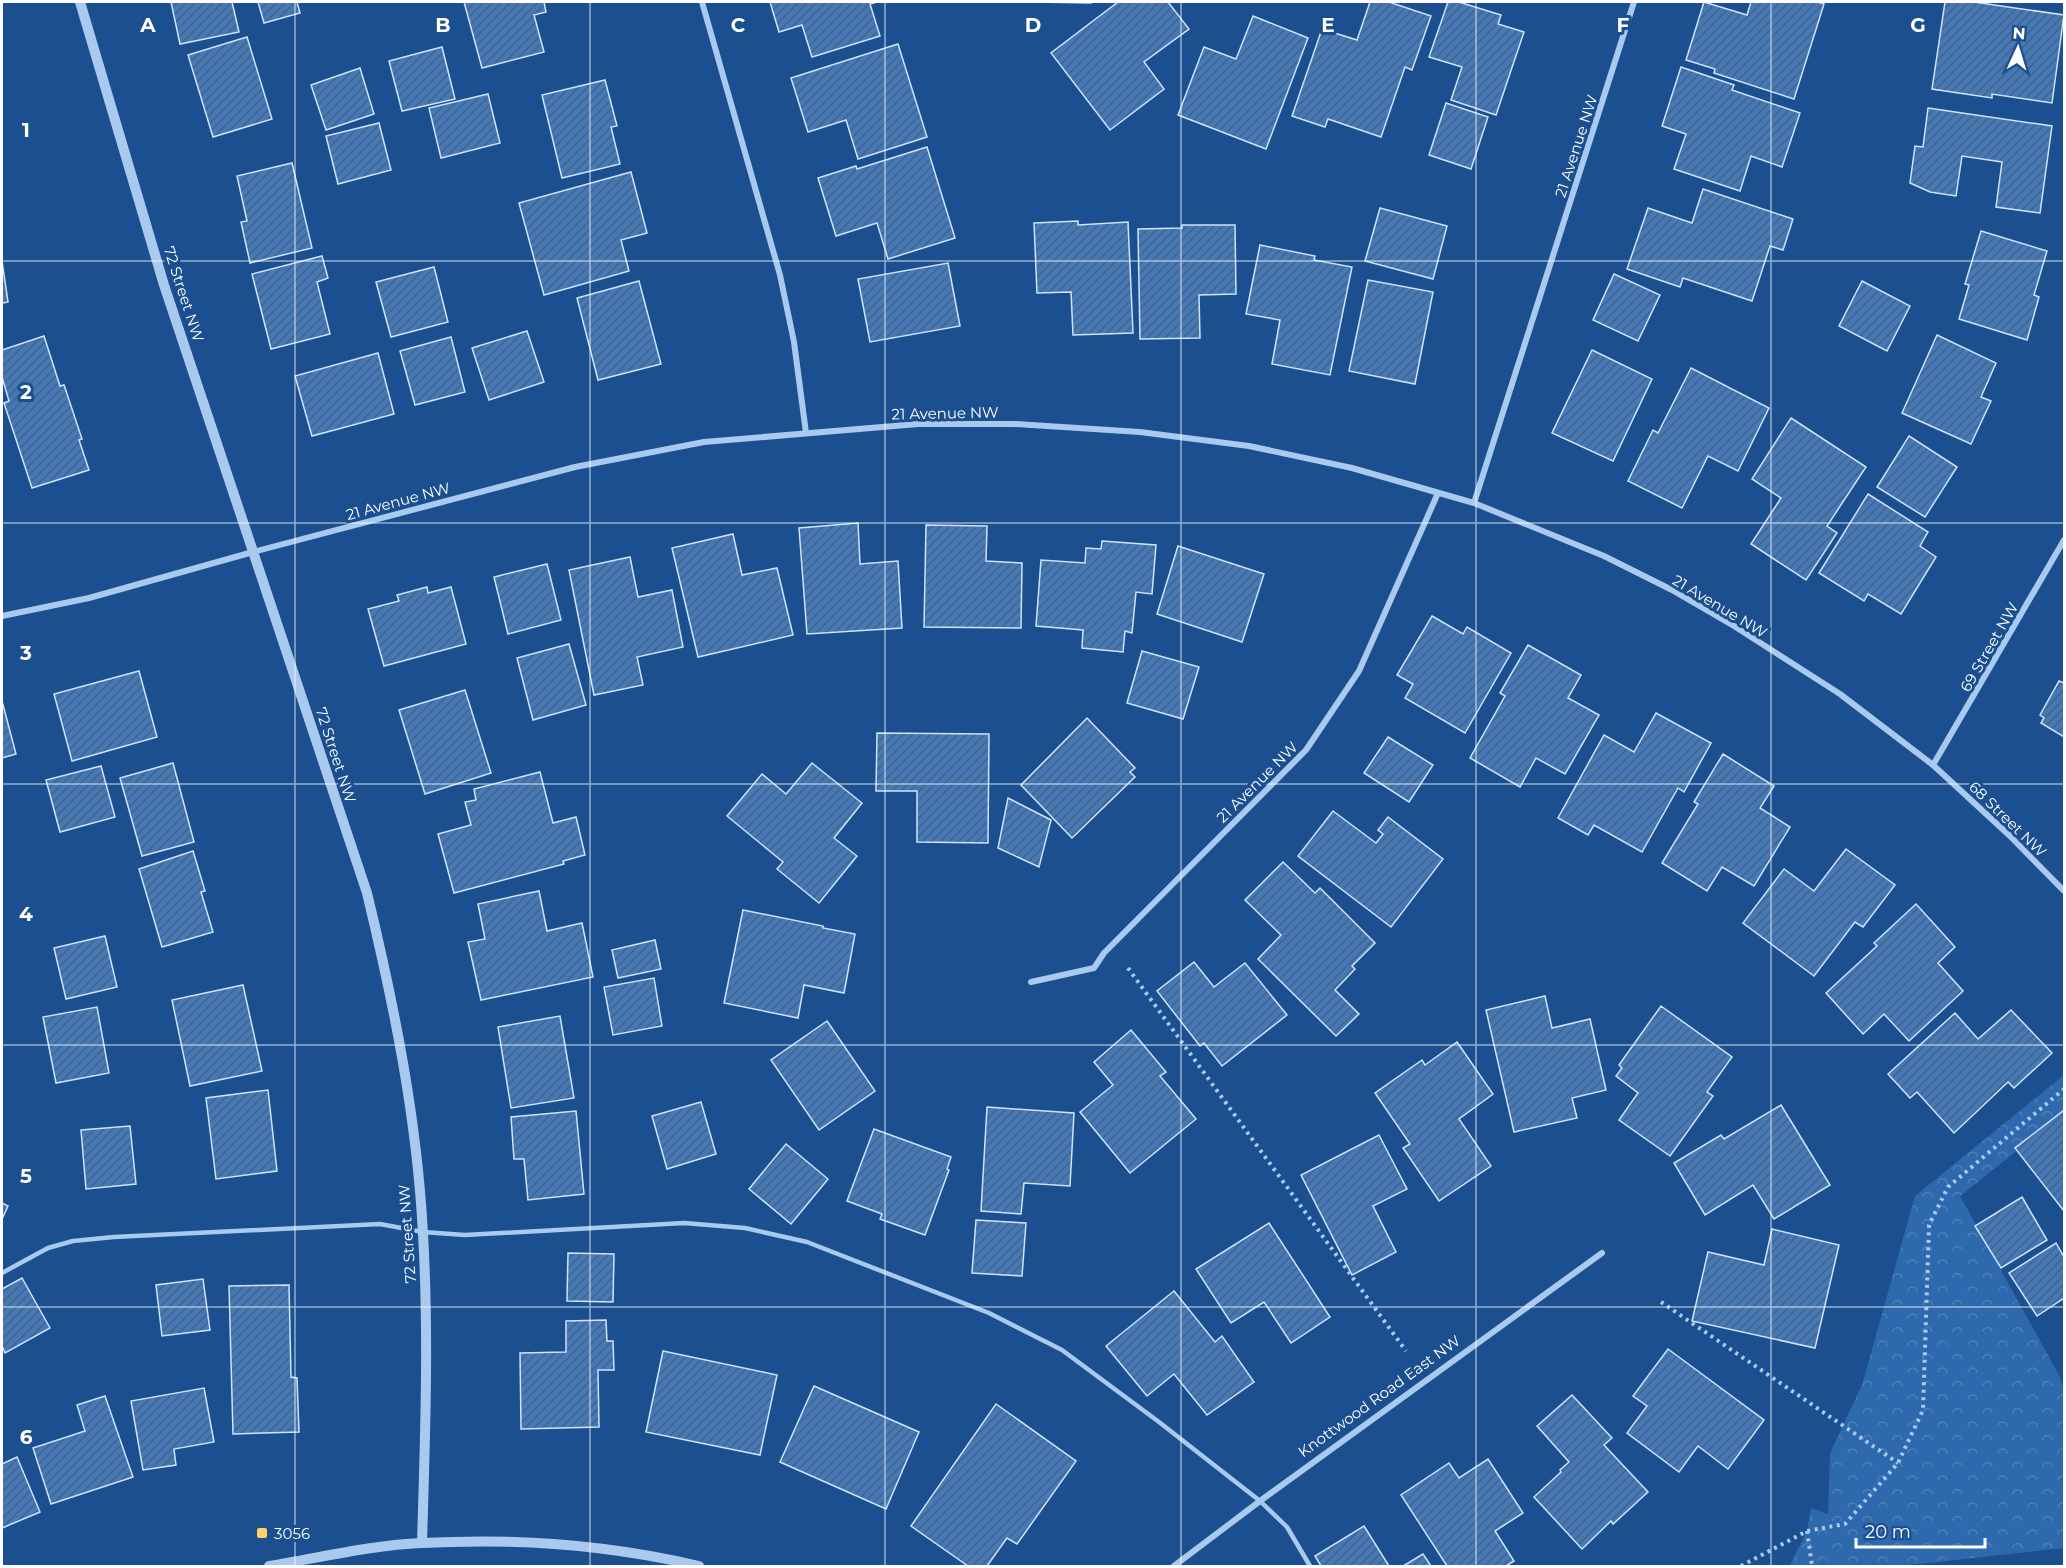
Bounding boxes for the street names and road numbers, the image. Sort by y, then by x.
street label: 21 Avenue NW [1550,92,1602,200]
street label: 72 Street NW [160,244,208,344]
street label: 21 Avenue NW [891,403,999,423]
street label: 21 Avenue NW [344,478,452,524]
street label: 21 Avenue NW [1669,570,1771,642]
street label: 69 Street NW [1956,599,2022,695]
street label: 72 Street NW [312,705,360,805]
street label: 21 Avenue NW [1212,737,1302,827]
street label: 68 Street NW [1965,777,2051,861]
street label: 72 Street NW [394,1184,420,1284]
street label: Knottwood Road East NW [1294,1331,1464,1461]

